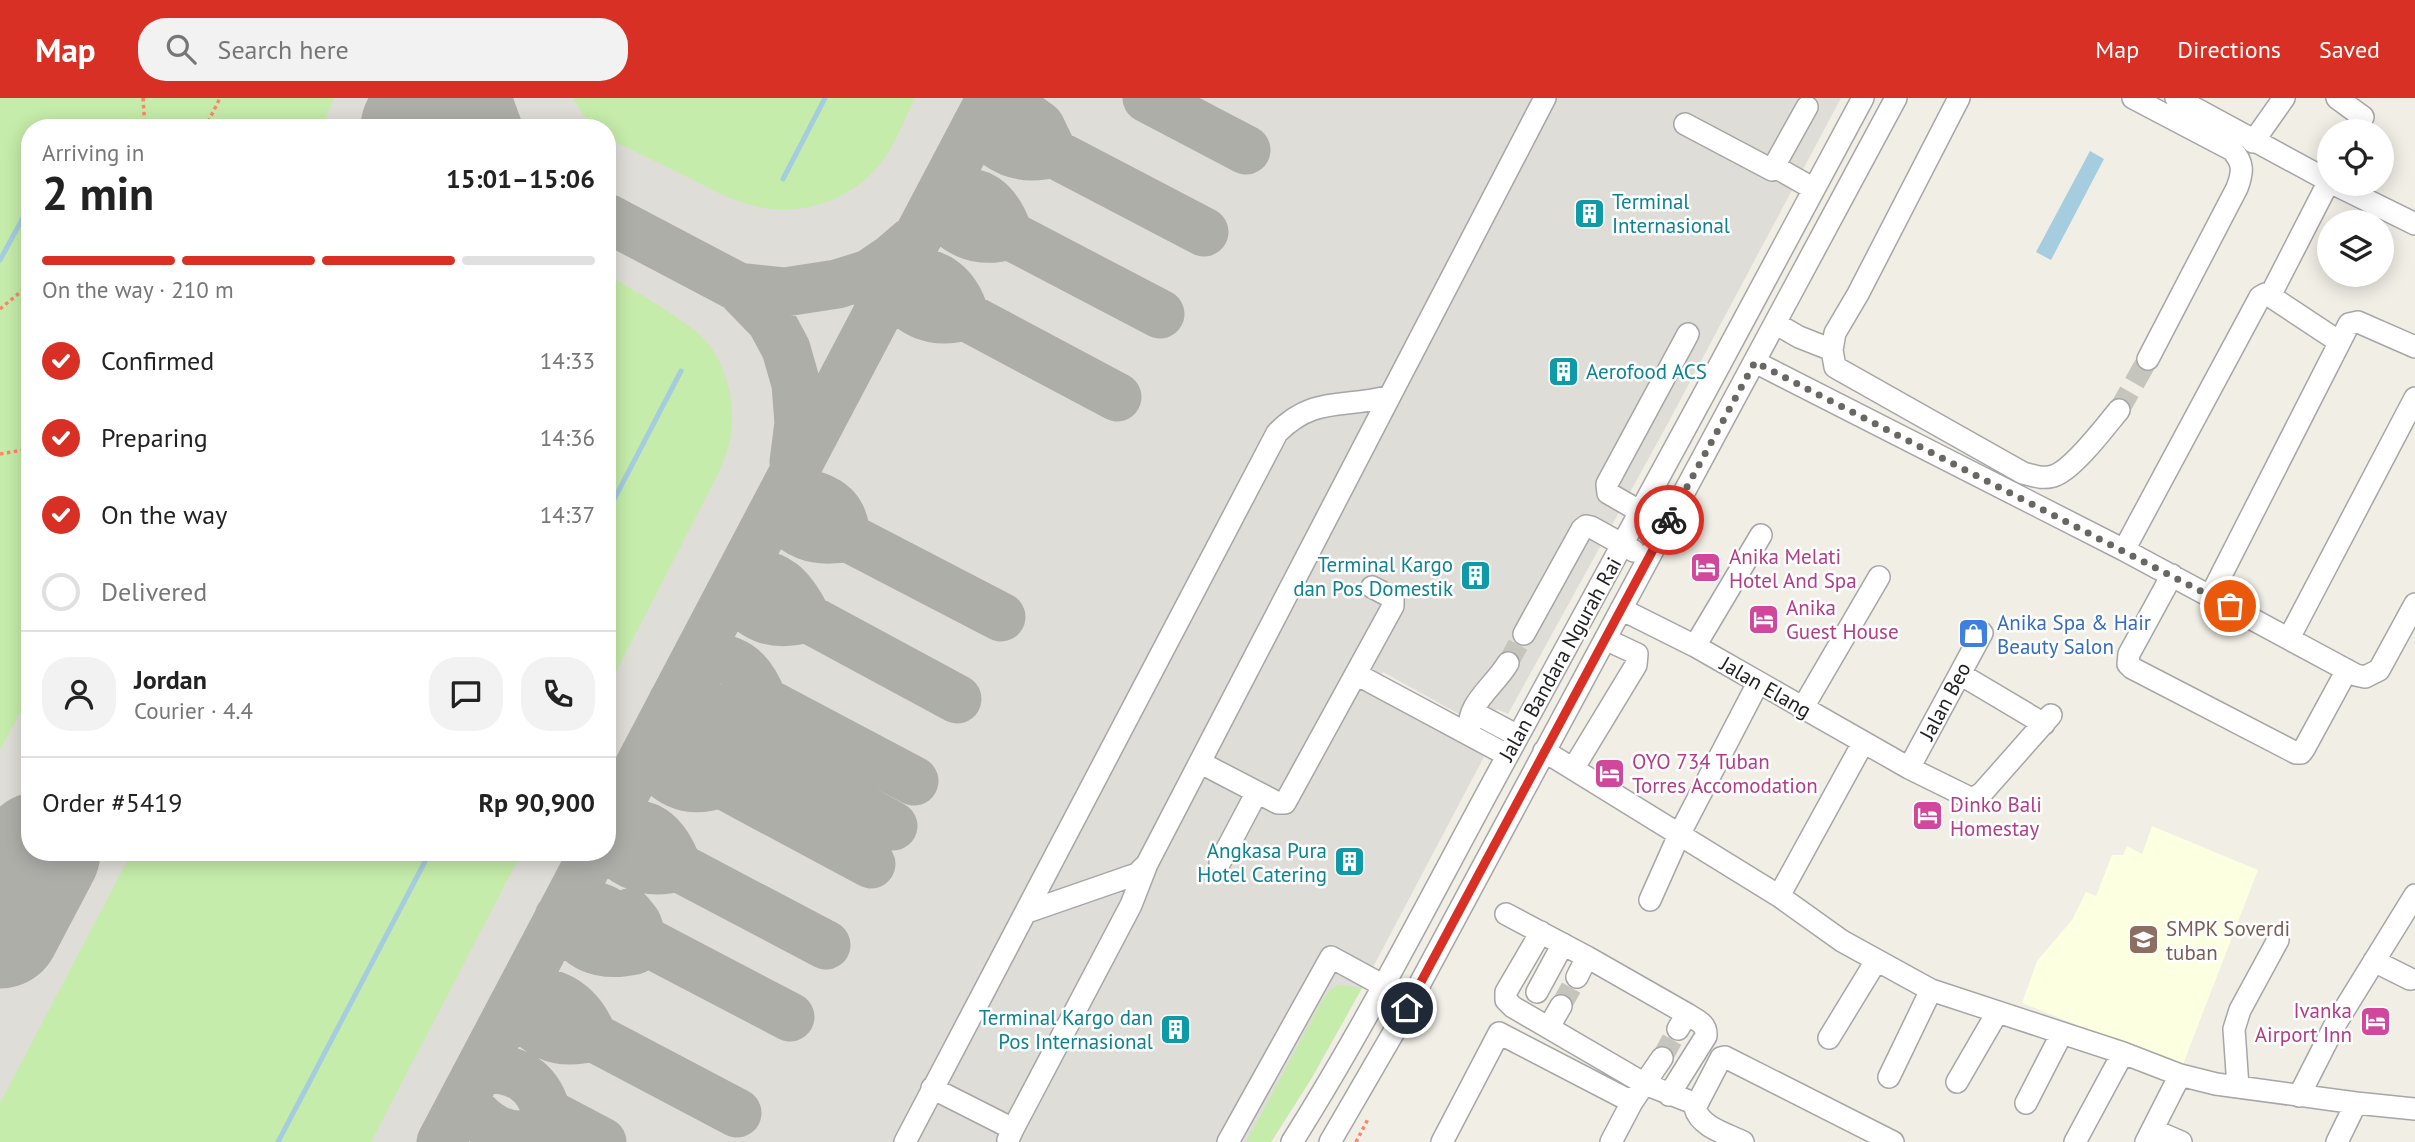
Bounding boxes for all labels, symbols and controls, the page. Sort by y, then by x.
search box [138,18,628,81]
text: Map [35,28,96,71]
icon: search [162,30,200,68]
text: Search here [218,33,349,66]
text: Map [2095,34,2139,65]
text: Directions [2177,34,2281,65]
text: Saved [2319,34,2380,65]
map controls [2317,119,2394,287]
button: locate [2317,119,2394,196]
text: Arriving in [42,138,144,167]
text: 15:01–15:06 [446,162,595,195]
text: 2 min [42,163,154,223]
place label: Terminal Internasional [1612,188,1730,239]
building icon: Terminal Internasional [1572,196,1606,230]
button: layers [2317,210,2394,287]
text: On the way · 210 m [42,275,234,304]
icon: check [42,342,80,380]
text: Confirmed [101,344,214,377]
text: 14:33 [540,346,595,375]
building icon: Aerofood ACS [1546,354,1580,388]
place label: Aerofood ACS [1586,358,1707,385]
icon: check [42,419,80,457]
text: Preparing [101,421,208,454]
text: 14:36 [540,423,595,452]
courier [1634,485,1704,555]
icon: check [42,496,80,534]
text: On the way [101,498,227,531]
text: 14:37 [540,500,595,529]
icon: bike [1650,501,1688,539]
place label: Anika Melati Hotel And Spa [1729,543,1857,594]
place label: Terminal Kargo dan Pos Domestik [1293,551,1453,602]
hotel icon: Anika Melati Hotel And Spa [1689,551,1723,585]
street label: Jalan Bandara Ngurah Rai [1492,552,1627,767]
building icon: Terminal Kargo dan Pos Domestik [1459,559,1493,593]
text: Delivered [101,575,207,608]
pin [2200,576,2260,636]
icon: bag [2211,587,2249,625]
place label: Anika Guest House [1786,594,1899,645]
hotel icon: Anika Guest House [1746,602,1780,636]
place label: Anika Spa & Hair Beauty Salon [1997,609,2151,660]
shop icon: Anika Spa & Hair Beauty Salon [1957,617,1991,651]
street label: Jalan Elang [1715,650,1816,724]
button: person [42,657,116,731]
button: chat [429,657,503,731]
button: phone [521,657,595,731]
street label: Jalan Beo [1913,658,1977,745]
text: Jordan [134,663,207,696]
text: Courier · 4.4 [134,696,253,725]
place label: OYO 734 Tuban Torres Accomodation [1632,748,1818,799]
hotel icon: OYO 734 Tuban Torres Accomodation [1592,756,1626,790]
text: Order #5419 [42,786,182,819]
text: Rp 90,900 [478,786,595,819]
place label: Dinko Bali Homestay [1950,791,2042,842]
hotel icon: Dinko Bali Homestay [1910,799,1944,833]
place label: Angkasa Pura Hotel Catering [1197,837,1327,888]
building icon: Angkasa Pura Hotel Catering [1333,845,1367,879]
place label: SMPK Soverdi tuban [2166,915,2290,966]
school or university icon: SMPK Soverdi tuban [2126,923,2160,957]
pin [1377,978,1437,1038]
icon: home [1388,989,1426,1027]
place label: Ivanka Airport Inn [2255,997,2352,1048]
place label: Terminal Kargo dan Pos Internasional [979,1004,1153,1055]
hotel icon: Ivanka Airport Inn [2358,1005,2392,1039]
building icon: Terminal Kargo dan Pos Internasional [1159,1012,1193,1046]

